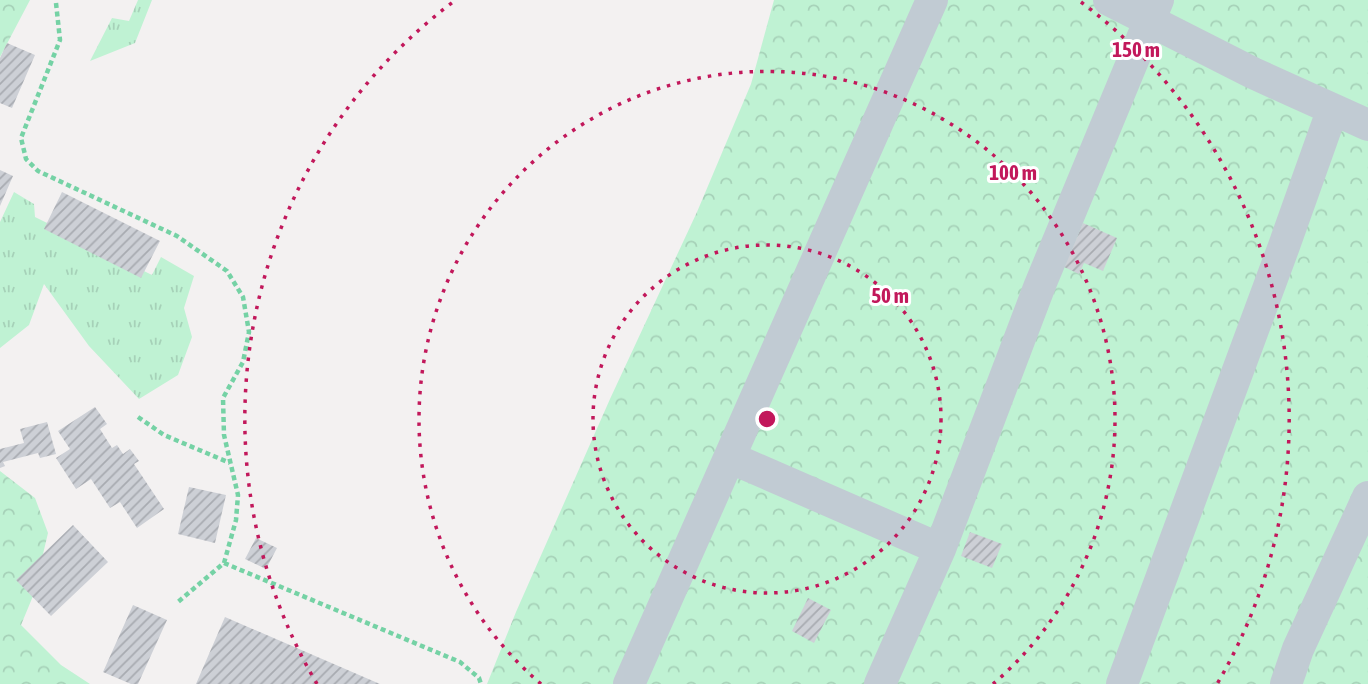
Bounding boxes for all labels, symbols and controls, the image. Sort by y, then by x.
text: 150 m [1112,37,1160,61]
text: 100 m [989,160,1037,184]
text: 50 m [871,283,909,307]
centre of rings [755,407,779,431]

